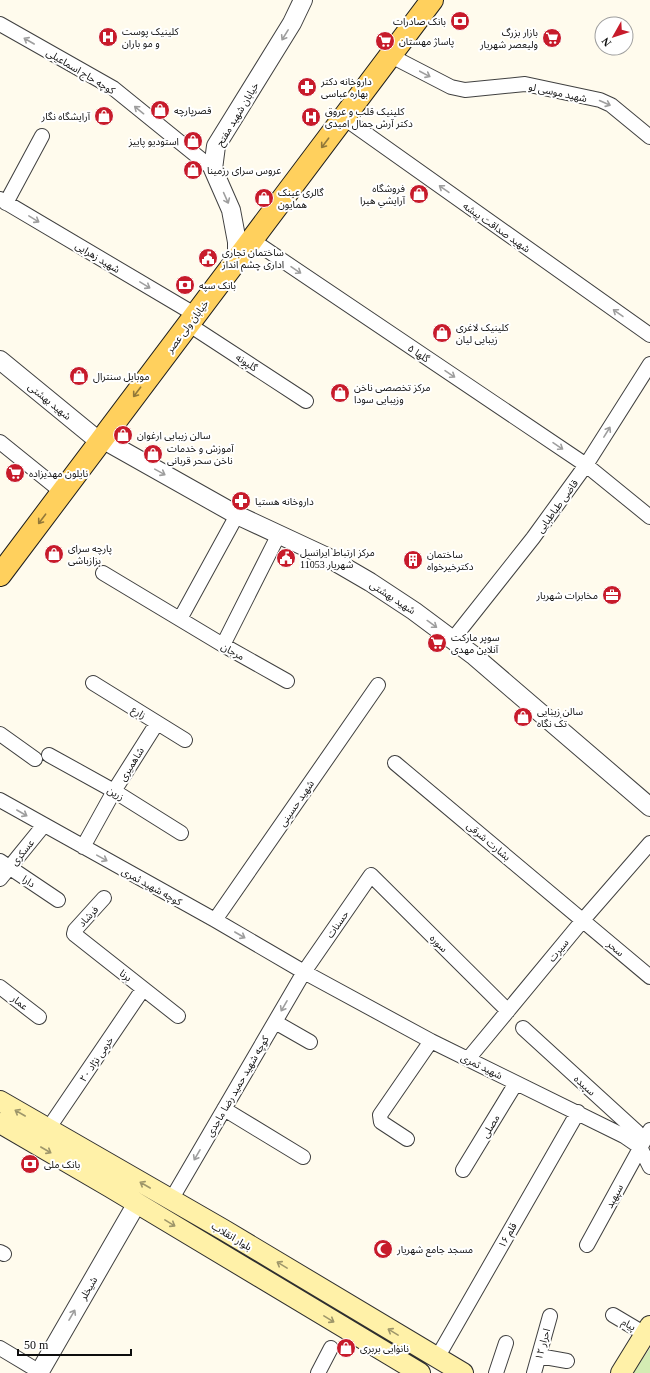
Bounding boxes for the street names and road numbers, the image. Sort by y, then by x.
street label: کوچه حاج اسماعیلی [44,47,118,98]
street label: خیابان شهید مفتح [214,80,263,149]
street label: شهید موسی لو [527,81,588,105]
street label: شهید صداقت پیشه [461,200,532,256]
street label: شهید زهرایی [73,240,122,276]
street label: خیابان ولی عصر [163,298,212,356]
street label: گلها ۵ [406,342,432,365]
street label: گلپونه [233,352,260,375]
street label: شهید بهشتی [26,381,73,422]
street label: قاضی طباطبایی [534,477,581,535]
street label: شهید بهشتی [368,579,418,616]
street label: مرجان [219,641,246,663]
street label: زارع [129,704,148,723]
street label: شاهمیری [117,745,147,784]
street label: شهید حسینی [277,778,316,828]
street label: زرین [105,784,126,804]
street label: بشارت شرقی [464,820,513,864]
street label: عسکری [9,837,37,868]
street label: کوچه شهید ثمری [119,865,184,909]
street label: دارا [20,873,37,891]
street label: فرشاد [76,904,102,929]
street label: حسنات [324,908,351,940]
street label: سوره [427,932,450,955]
street label: سیرت [546,937,572,964]
street label: سحر [604,938,626,959]
street label: برنا [117,967,134,984]
street label: عمار [8,992,30,1013]
street label: کوچه شهید حمید رضا ماجدی [204,1033,272,1139]
street label: خرمی نژاد ۲۰ [77,1035,116,1085]
street label: شهید ثمری [459,1052,504,1082]
street label: سپیده [571,1073,598,1099]
street label: مصلی [479,1113,502,1140]
street label: سپهبد [604,1182,626,1211]
street label: بلوار انقلاب [209,1220,254,1254]
street label: قلم ۱۶ [496,1220,521,1251]
street label: شیخلر [77,1275,100,1303]
street label: پیام [618,1316,638,1335]
street label: احرار ۱۲ [533,1327,553,1361]

